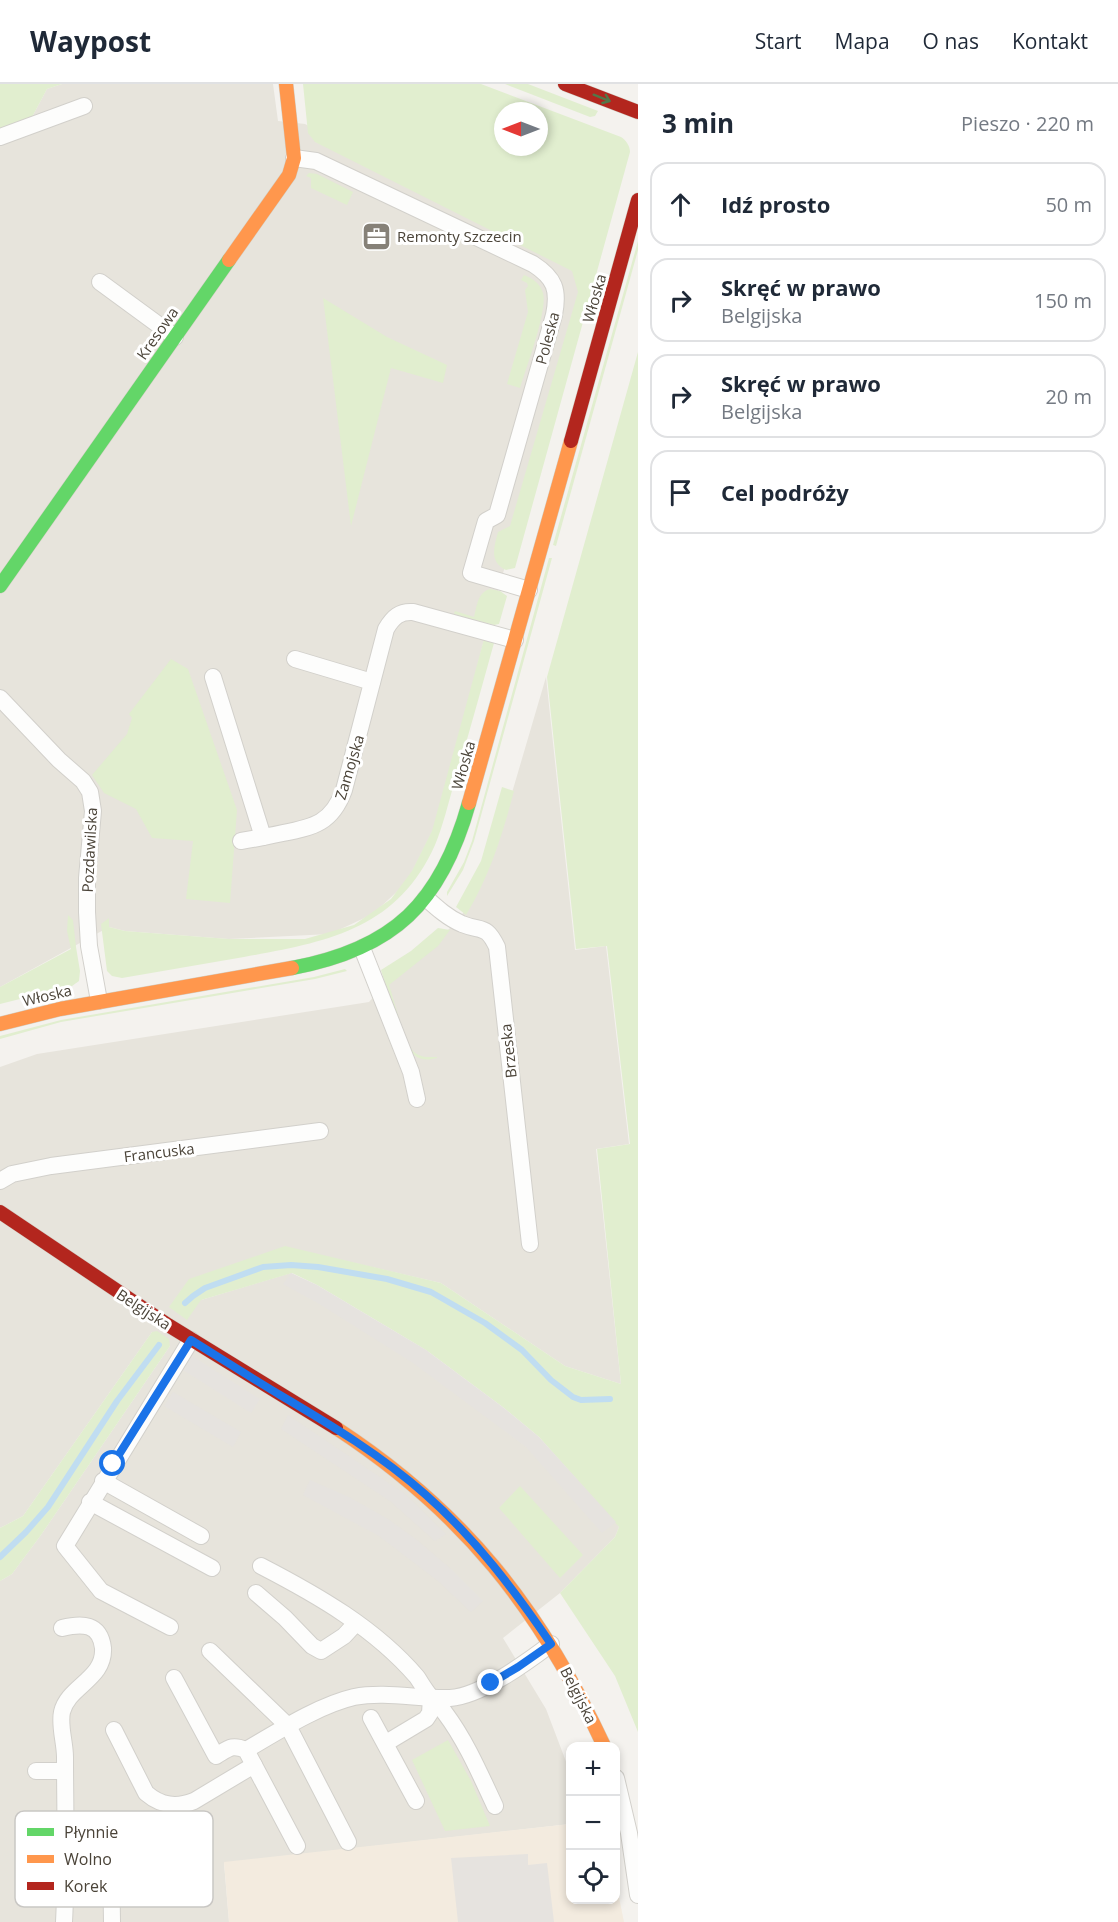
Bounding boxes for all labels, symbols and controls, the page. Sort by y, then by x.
text: Waypost [30,22,151,60]
text: Start [755,27,802,55]
text: Mapa [835,27,890,55]
text: O nas [923,27,979,55]
text: Kontakt [1012,27,1088,55]
one-way arrow [592,93,610,104]
north arrow [494,102,548,156]
text: 3 min [662,105,734,141]
text: Pieszo · 220 m [961,110,1094,137]
icon: ahead [664,188,697,221]
text: Idź prosto [721,189,830,219]
text: 50 m [1045,191,1092,218]
office icon: Remonty Szczecin [360,220,392,252]
place label: Remonty Szczecin [397,226,522,246]
street label: Włoska [577,271,611,325]
text: Skręć w prawo [721,272,881,302]
icon: right [664,284,697,317]
text: 150 m [1034,287,1092,314]
text: Belgijska [721,302,802,329]
street label: Kresowa [132,303,182,363]
street label: Poleska [530,310,564,366]
text: Skręć w prawo [721,368,881,398]
icon: right [664,380,697,413]
text: 20 m [1045,383,1092,410]
text: Belgijska [721,398,802,425]
icon: arrive [664,476,697,509]
text: Cel podróży [721,477,849,507]
street label: Zamojska [330,732,368,802]
street label: Włoska [446,738,480,792]
street label: Pozdawilska [77,807,101,893]
street label: Włoska [20,980,74,1010]
street label: Brzeska [495,1023,521,1079]
street label: Francuska [122,1138,196,1166]
street label: Belgijska [113,1284,175,1334]
route start [99,1450,125,1476]
street label: Belgijska [556,1663,602,1727]
route end [477,1669,503,1695]
map controls [566,1742,620,1904]
button: + [566,1742,620,1796]
button: − [566,1796,620,1850]
legend [15,1811,213,1907]
text: Płynnie [64,1821,118,1843]
text: Wolno [64,1848,112,1870]
button: locate [566,1850,620,1904]
text: Korek [64,1875,108,1897]

